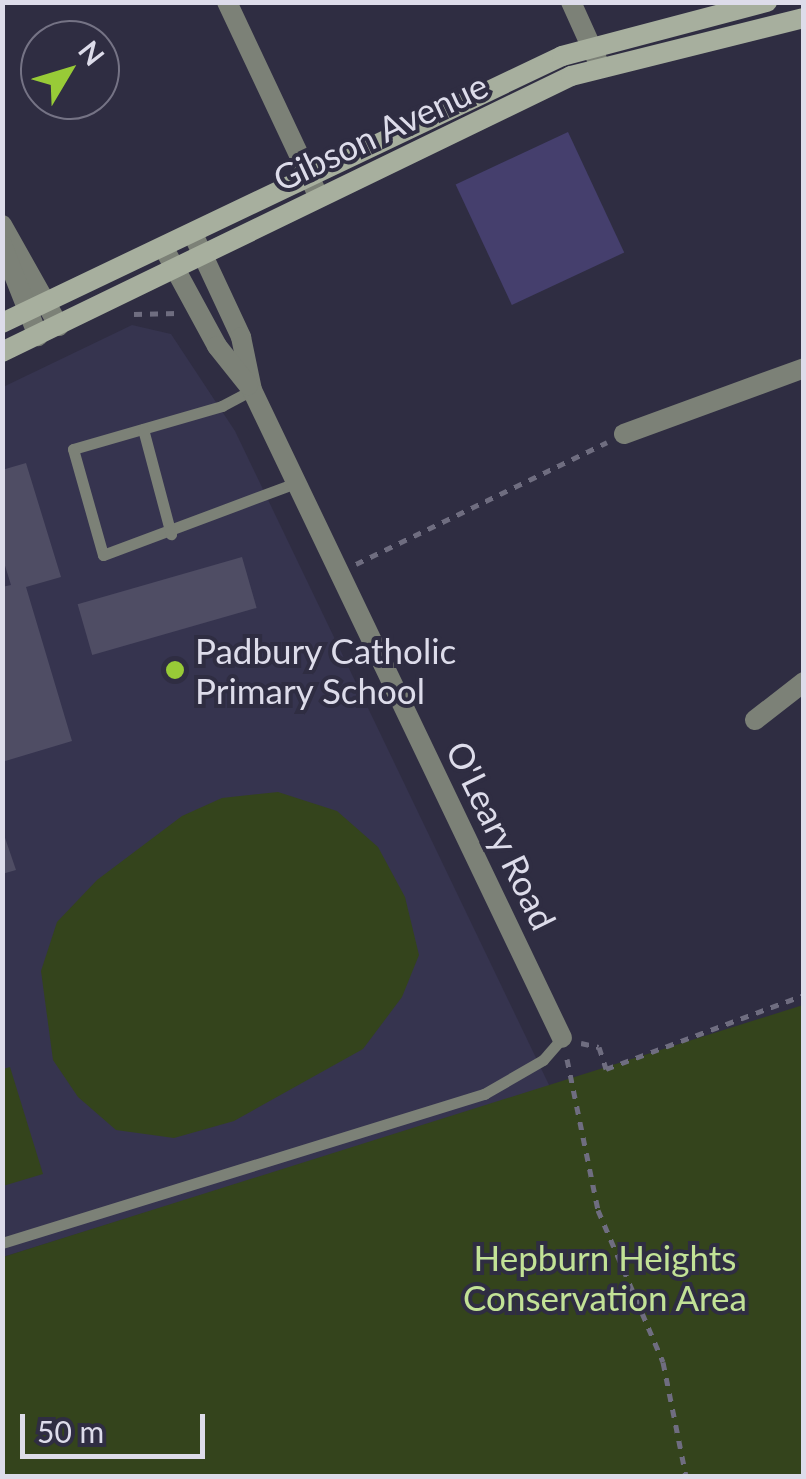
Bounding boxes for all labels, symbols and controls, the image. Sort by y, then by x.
north arrow [20,20,120,120]
text: N [72,34,112,72]
street label: Gibson Avenue [266,63,494,199]
place label: Padbury Catholic Primary School [195,629,457,711]
marker: Padbury Catholic Primary School [164,659,186,681]
street label: O'Leary Road [438,734,566,936]
park label: Hepburn Heights Conservation Area [462,1236,748,1318]
scale bar [25,1394,210,1456]
text: 50 m [37,1413,104,1449]

